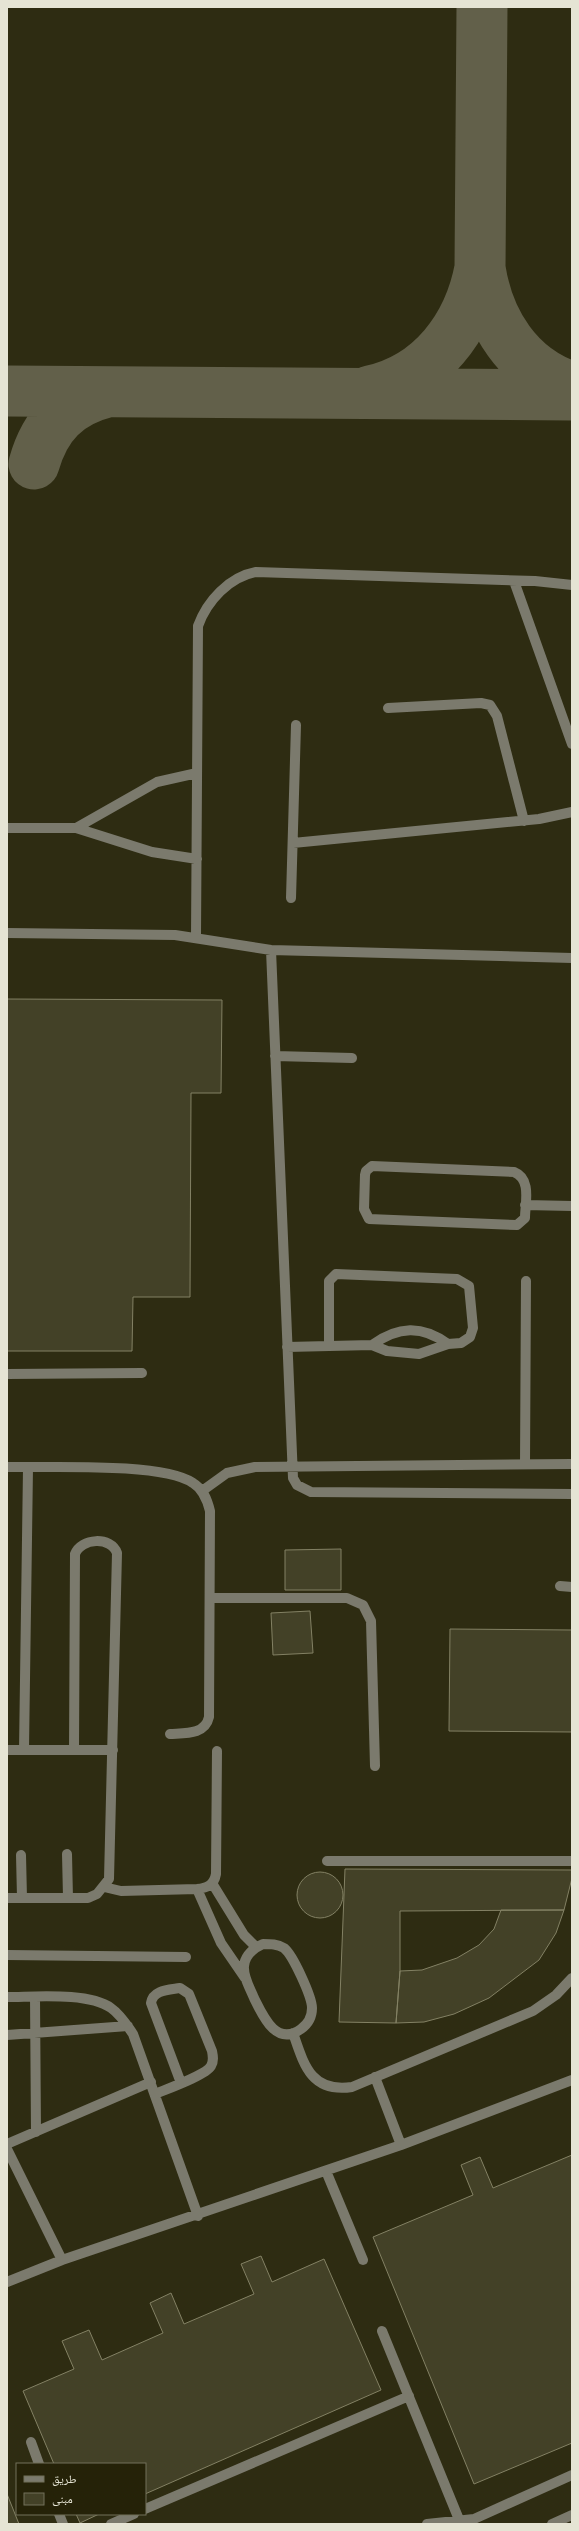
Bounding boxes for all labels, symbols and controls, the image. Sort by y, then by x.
legend [16,2463,146,2515]
text: طريق [52,2472,77,2486]
text: مبنى [52,2492,73,2506]

